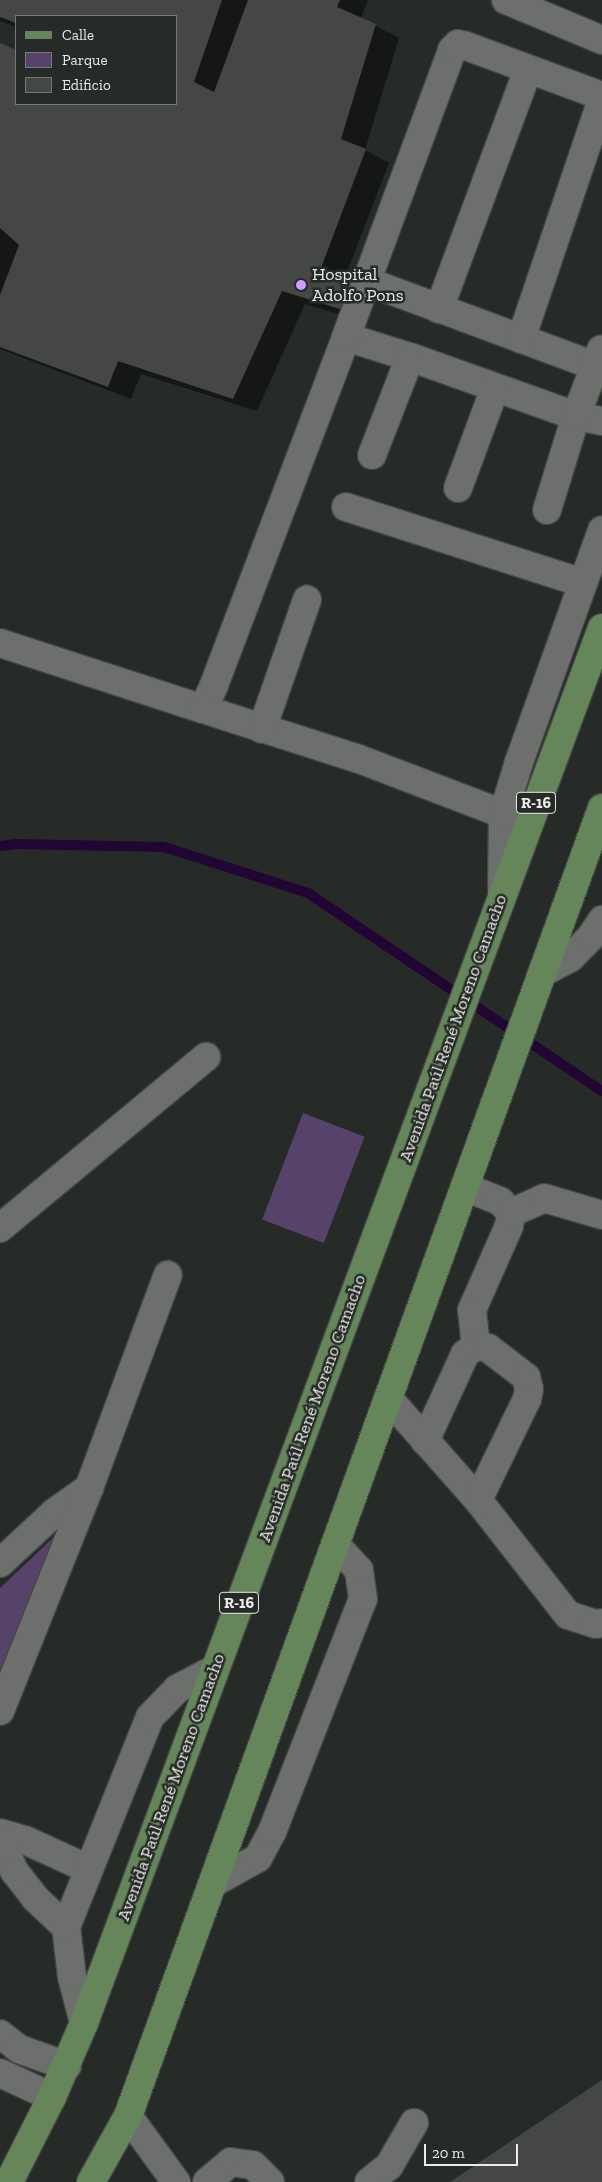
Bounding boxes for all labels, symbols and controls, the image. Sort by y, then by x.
legend [15,15,178,105]
text: Calle [62,26,94,44]
text: Parque [62,51,108,69]
text: Edificio [62,76,111,94]
place label: Hospital Adolfo Pons [312,264,404,306]
marker: Hospital Adolfo Pons [294,278,308,292]
road number: R-16 [515,790,557,816]
street label: Avenida Paúl René Moreno Camacho [394,891,512,1165]
street label: Avenida Paúl René Moreno Camacho [253,1271,371,1545]
road number: R-16 [218,1590,260,1616]
street label: Avenida Paúl René Moreno Camacho [112,1650,230,1924]
scale bar [427,2134,521,2166]
text: 20 m [432,2144,465,2162]

